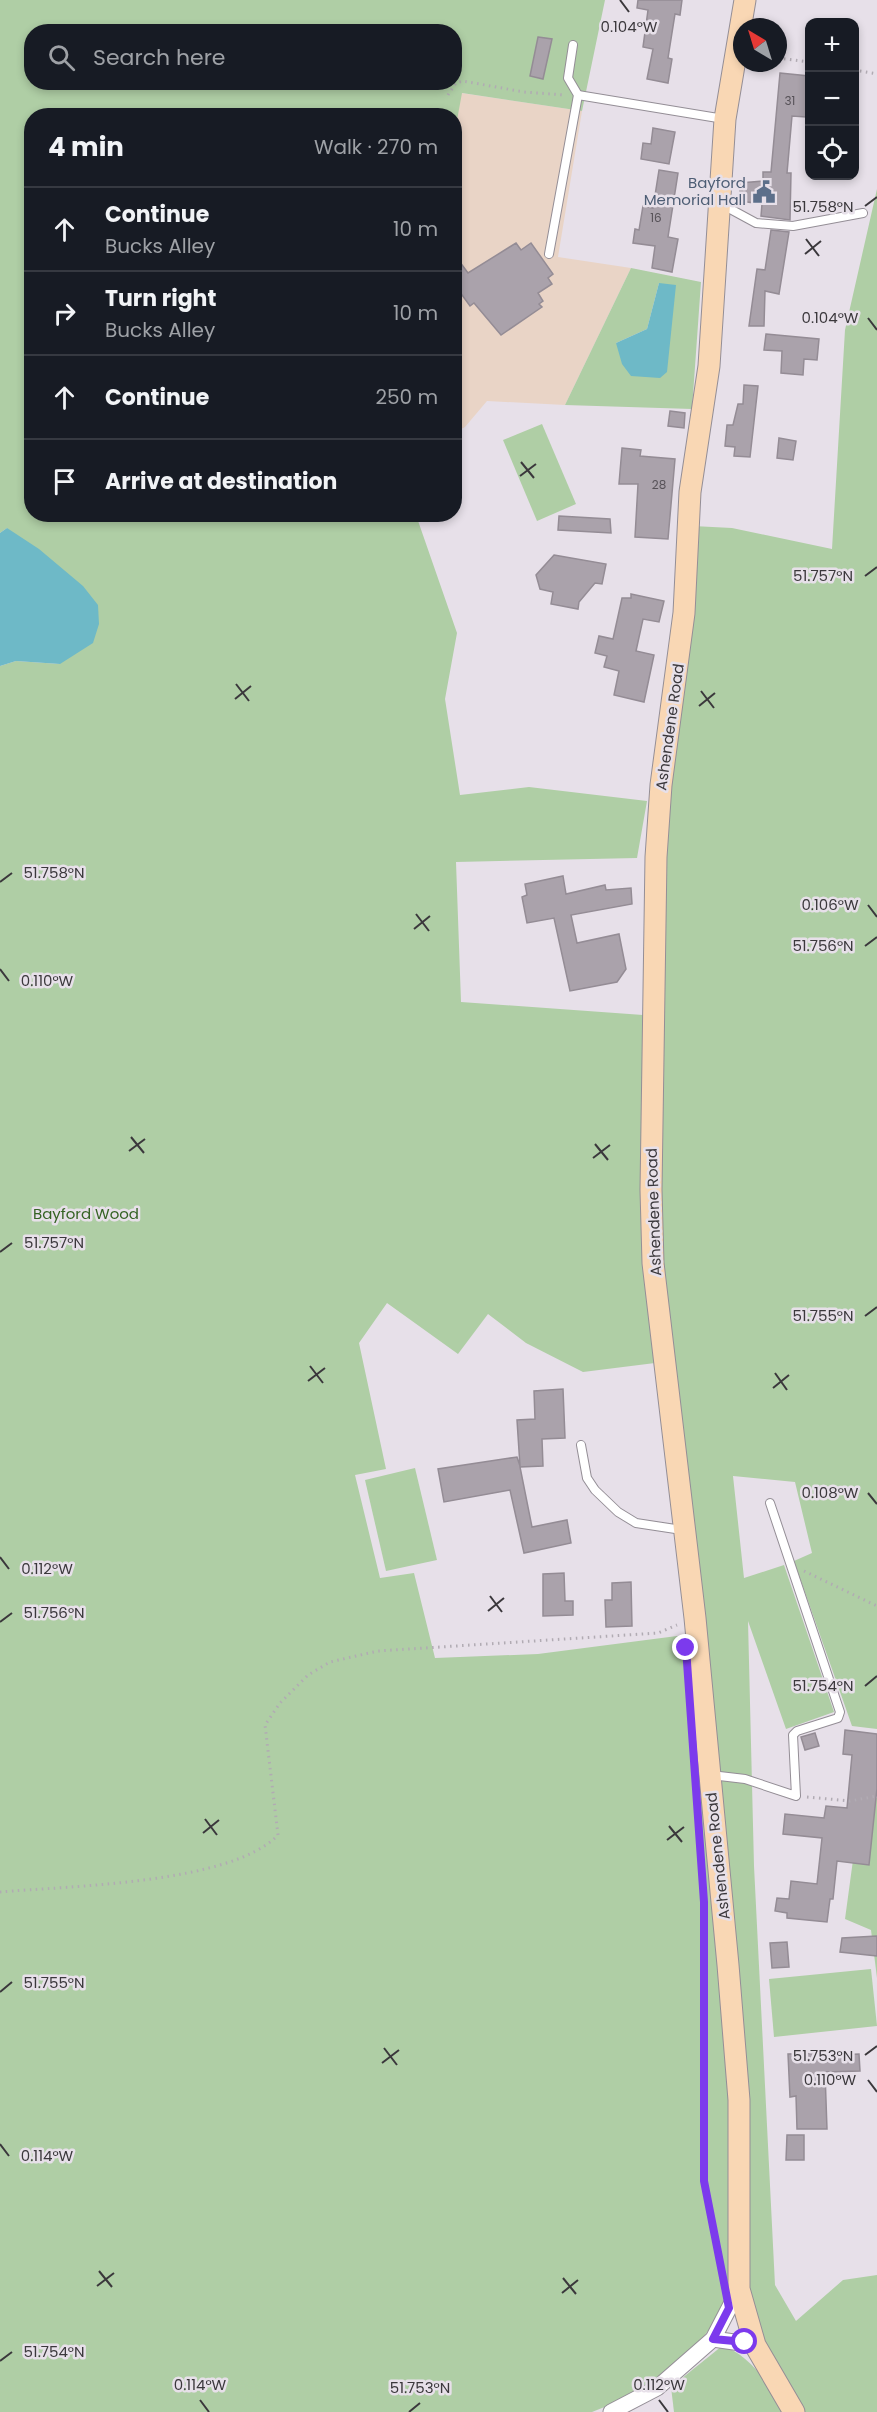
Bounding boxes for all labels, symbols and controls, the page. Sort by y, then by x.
text: 0.104°W [600,16,658,37]
north arrow [733,18,787,72]
map controls [805,18,859,180]
button: + [805,18,859,72]
search box [24,24,462,90]
icon: search [45,41,78,74]
text: Search here [93,42,226,73]
button: − [805,72,859,126]
house number: 31 [785,92,795,109]
button: locate [805,126,859,180]
text: 4 min [48,129,124,165]
text: Walk · 270 m [314,133,438,161]
place label: Bayford Memorial Hall [644,172,746,210]
public building icon: Bayford Memorial Hall [751,179,777,205]
text: 51.758°N [792,196,854,217]
text: Continue [105,199,209,230]
house number: 16 [650,209,662,226]
icon: ahead [48,213,81,246]
text: 10 m [393,215,438,243]
text: Bucks Alley [105,232,215,260]
text: Turn right [105,283,216,314]
icon: right [48,297,81,330]
text: 10 m [393,299,438,327]
text: 0.104°W [801,307,859,328]
text: Bucks Alley [105,316,215,344]
icon: ahead [48,381,81,414]
text: Continue [105,382,209,413]
text: 250 m [375,383,438,411]
icon: arrive [48,465,81,498]
text: Arrive at destination [105,466,337,497]
house number: 28 [652,476,666,493]
text: 51.757°N [793,565,853,586]
street label: Ashendene Road [650,662,689,792]
text: 51.758°N [23,862,85,883]
text: 0.106°W [801,894,859,915]
text: 51.756°N [792,935,854,956]
text: 0.110°W [21,970,74,991]
street label: Ashendene Road [641,1148,666,1276]
park label: Bayford Wood [33,1203,139,1224]
text: 51.757°N [24,1232,84,1253]
text: 51.755°N [792,1305,854,1326]
text: 0.108°W [801,1482,859,1503]
text: 0.112°W [21,1558,73,1579]
text: 51.756°N [23,1602,85,1623]
route end [672,1634,698,1660]
text: 51.754°N [792,1675,854,1696]
street label: Ashendene Road [700,1791,735,1921]
text: 51.755°N [23,1972,85,1993]
text: 51.753°N [793,2045,853,2066]
text: 0.110°W [804,2069,857,2090]
text: 0.114°W [21,2145,74,2166]
route start [731,2328,757,2354]
text: 51.754°N [23,2341,85,2362]
text: 0.114°W [174,2374,227,2395]
text: 0.112°W [633,2374,685,2395]
text: 51.753°N [390,2377,450,2398]

